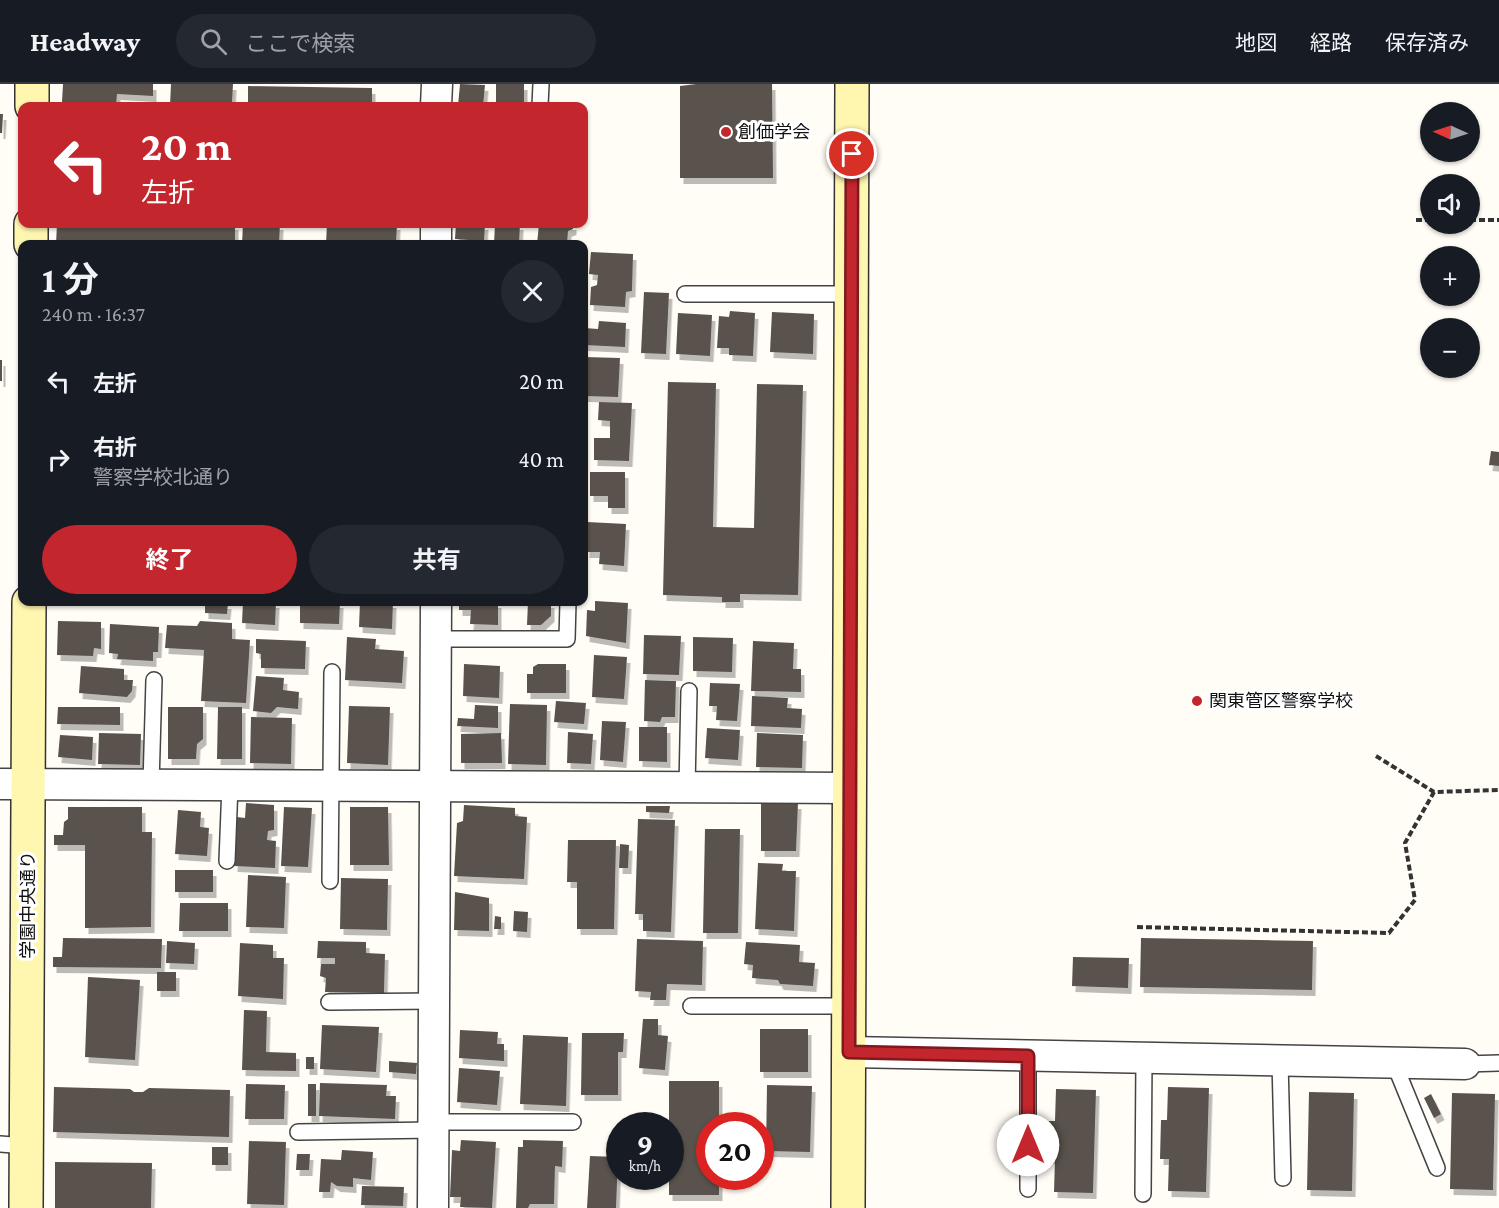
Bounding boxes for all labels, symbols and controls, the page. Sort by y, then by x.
search box [176,14,596,68]
icon: search [197,25,230,58]
text: Headway [30,26,140,57]
text: ここで検索 [245,31,355,56]
text: 地図 [1235,31,1277,55]
text: 経路 [1310,31,1352,55]
text: 保存済み [1385,31,1469,55]
north arrow [1420,102,1480,162]
map controls [1420,102,1480,378]
text: 20 m [141,122,232,169]
place label: 創価学会 [738,122,810,142]
marker: 創価学会 [719,125,733,139]
icon: left [42,126,120,204]
pin [826,128,877,179]
icon: arrive [835,137,868,170]
button: sound [1420,174,1480,234]
text: 左折 [141,178,195,208]
button: + [1420,246,1480,306]
text: 1 分 [42,260,98,300]
button: close [501,260,564,323]
text: 240 m · 16:37 [42,303,145,325]
button: − [1420,318,1480,378]
icon: left [42,365,75,398]
text: 20 m [519,369,564,394]
text: 左折 [93,371,137,396]
text: 右折 [93,435,137,460]
icon: right [42,443,75,476]
text: 40 m [519,447,564,472]
text: 警察学校北通り [93,466,233,488]
button: 終了 [42,525,297,594]
button: 共有 [309,525,564,594]
place label: 関東管区警察学校 [1209,691,1353,711]
marker: 関東管区警察学校 [1190,694,1204,708]
street label: 学園中央通り [18,851,38,959]
speed limit sign: 20 [696,1112,774,1190]
position arrow [996,1113,1060,1177]
text: 9 [637,1127,653,1160]
text: km/h [629,1158,661,1174]

